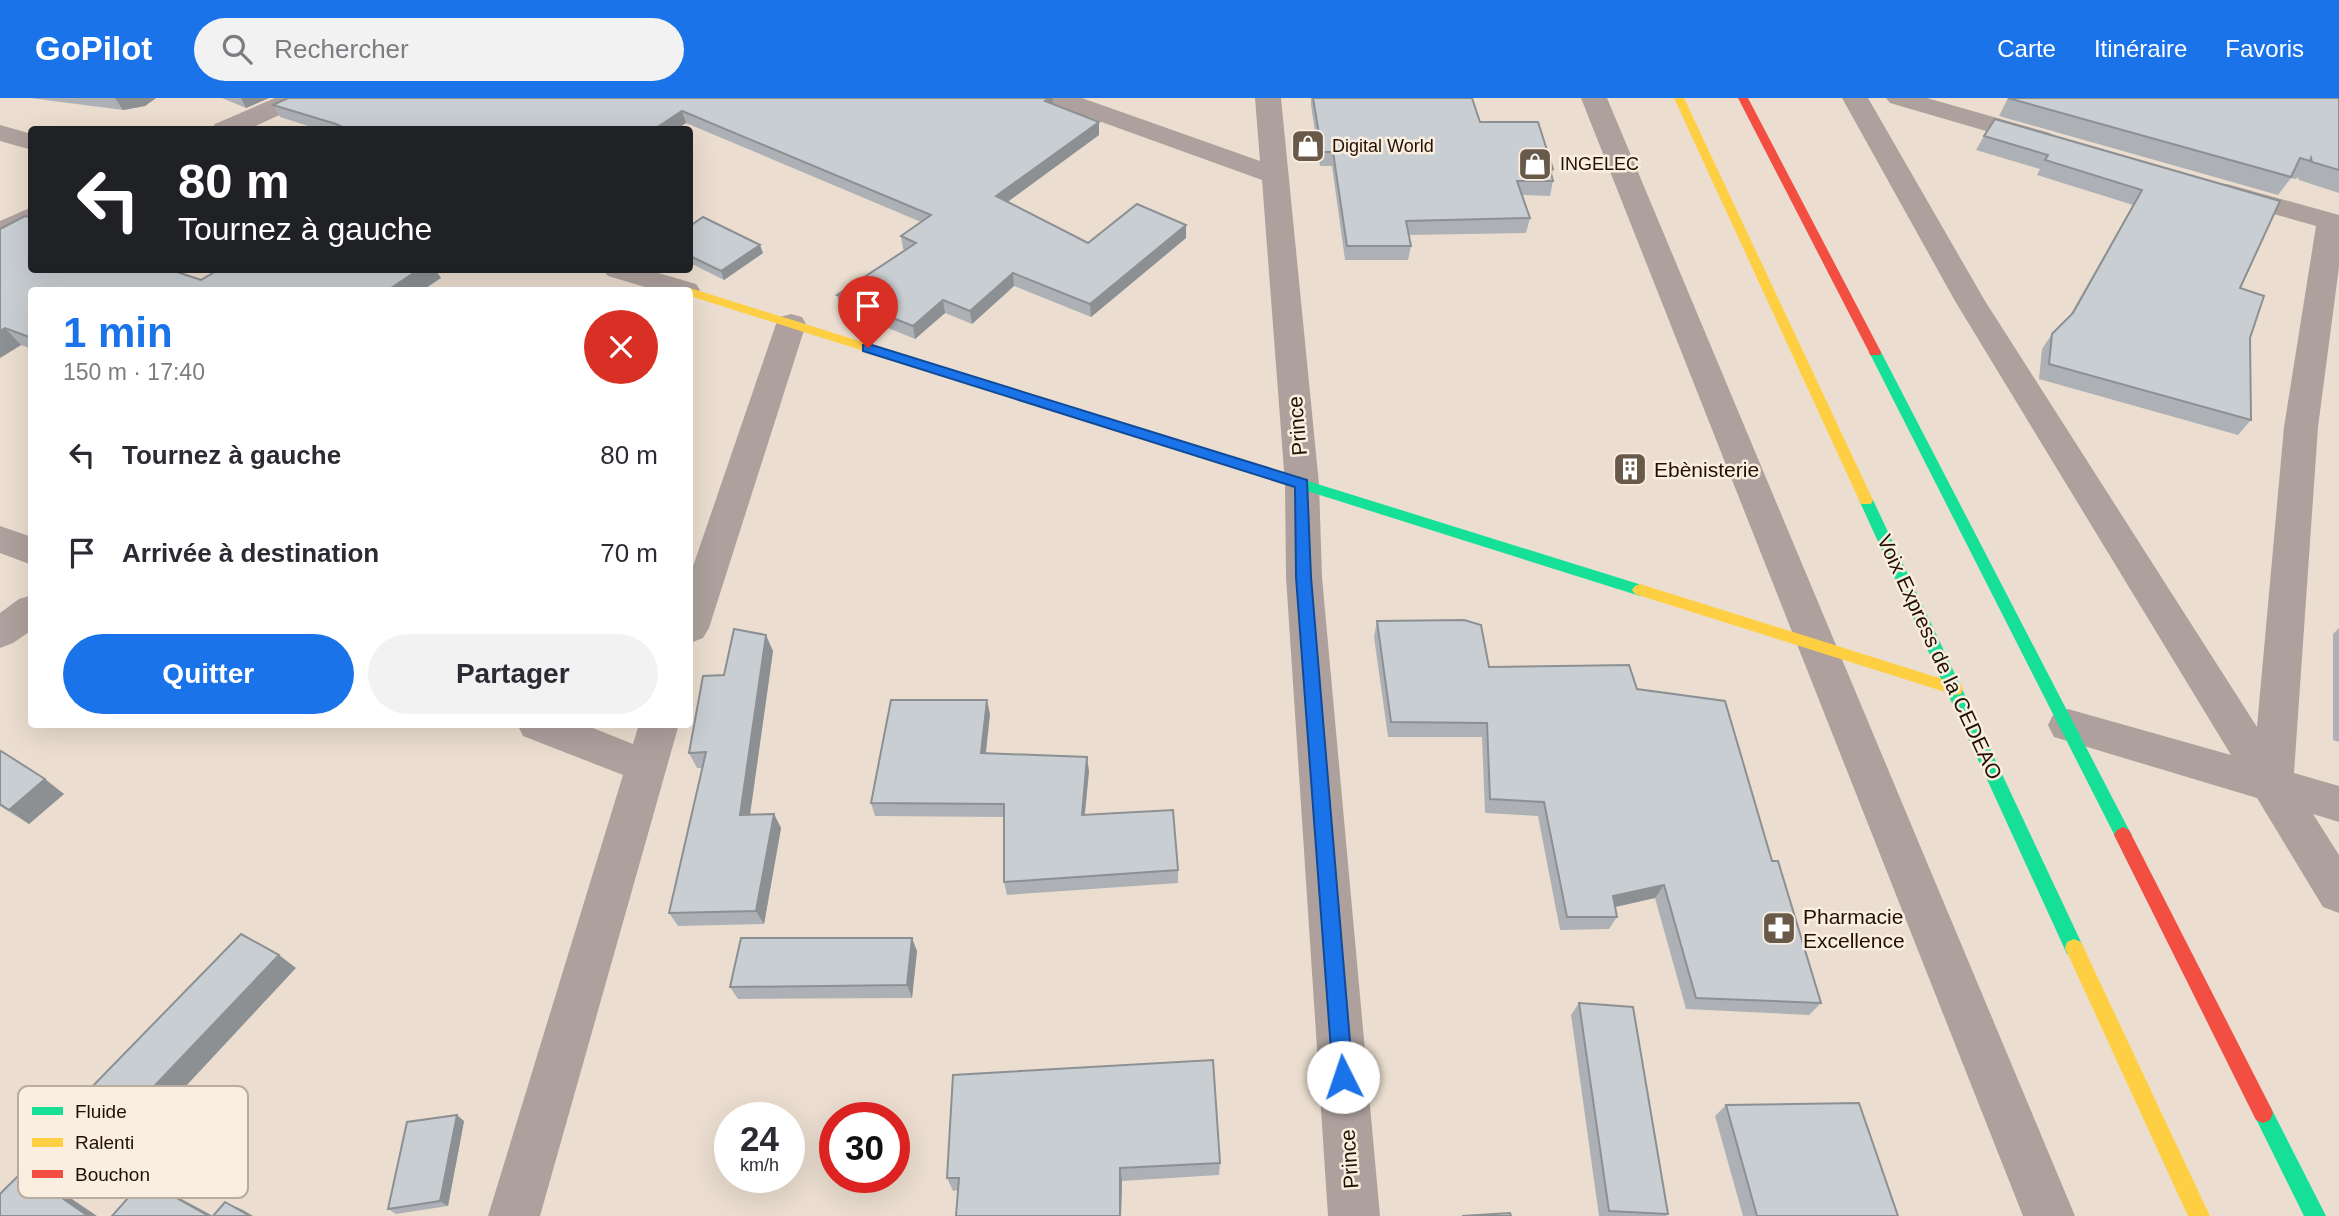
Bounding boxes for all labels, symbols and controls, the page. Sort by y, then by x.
search box [194,18,684,81]
text: GoPilot [35,30,152,67]
icon: search [218,30,256,68]
text: Rechercher [274,34,409,64]
text: Carte [1997,35,2056,62]
text: Itinéraire [2094,35,2187,62]
text: Favoris [2225,35,2304,62]
shop icon: Digital World [1289,127,1327,165]
place label: Digital World [1332,136,1434,156]
shop icon: INGELEC [1516,145,1554,183]
icon: left [63,154,154,245]
text: 80 m [178,154,290,208]
place label: INGELEC [1560,154,1639,174]
text: Tournez à gauche [178,211,432,247]
pin [838,276,898,348]
icon: arrive [849,287,887,325]
text: 1 min [63,309,173,356]
button: close [584,310,658,384]
text: 150 m · 17:40 [63,359,205,385]
street label: Prince [1283,395,1311,457]
icon: left [63,436,101,474]
text: Tournez à gauche [122,440,341,470]
text: 80 m [600,440,658,470]
building icon: Ebènisterie [1611,450,1649,488]
place label: Ebènisterie [1654,458,1759,481]
street label: Voix Express de la CEDEAO [1873,531,2007,783]
icon: arrive [63,534,101,572]
text: Arrivée à destination [122,538,379,568]
text: 70 m [600,538,658,568]
button: Quitter [63,634,354,714]
button: Partager [368,634,658,714]
place label: Pharmacie Excellence [1803,905,1905,952]
pharmacy icon: Pharmacie Excellence [1760,909,1798,947]
position arrow [1306,1040,1380,1114]
legend [18,1086,248,1198]
text: Fluide [75,1101,127,1122]
speed limit sign: 30 [819,1102,910,1193]
text: 24 [740,1119,779,1158]
street label: Prince [1335,1129,1363,1189]
text: Ralenti [75,1132,134,1153]
text: km/h [740,1155,779,1175]
text: Bouchon [75,1164,150,1185]

